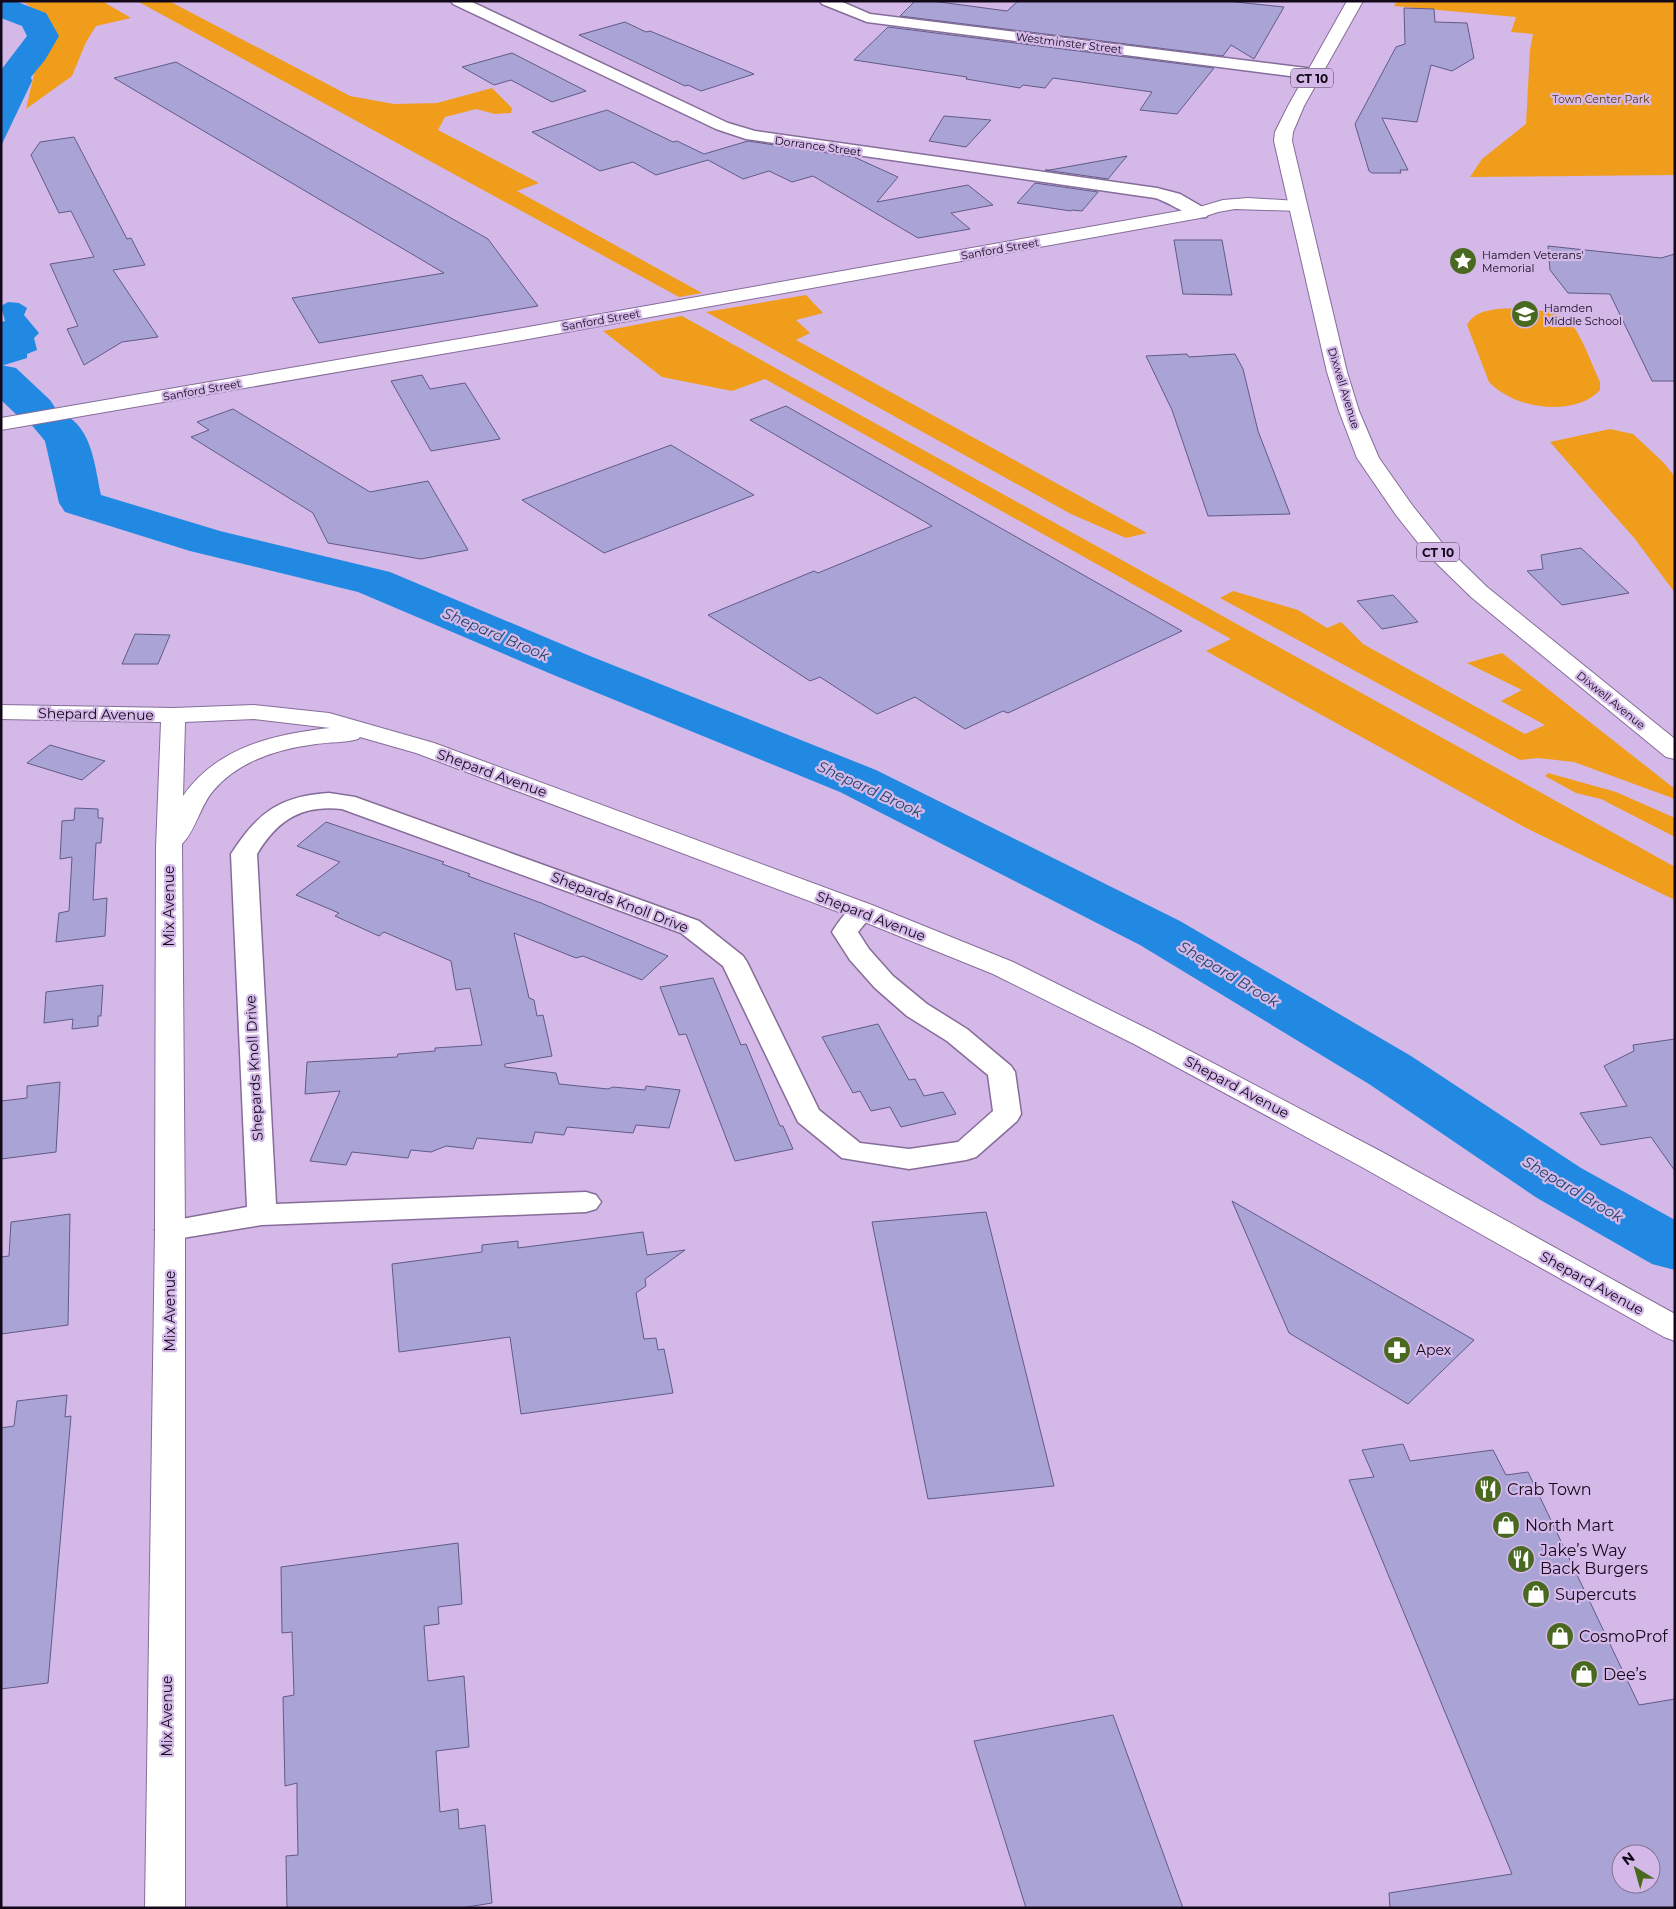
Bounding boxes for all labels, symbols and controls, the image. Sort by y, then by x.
street label: Westminster Street [1015,30,1123,57]
road number: CT 10 [1291,68,1333,88]
park label: Town Center Park [1552,92,1650,106]
street label: Dorrance Street [774,133,863,159]
street label: Sanford Street [960,235,1041,263]
place icon: Hamden Veterans' Memorial [1448,246,1478,276]
place label: Hamden Veterans' Memorial [1482,248,1584,275]
school or university icon: Hamden Middle School [1510,299,1540,329]
place label: Hamden Middle School [1544,301,1622,328]
street label: Sanford Street [561,306,642,334]
street label: Dixwell Avenue [1325,346,1363,431]
street label: Sanford Street [162,376,243,404]
road number: CT 10 [1417,542,1459,562]
water label: Shepard Brook [440,603,553,665]
street label: Dixwell Avenue [1574,668,1648,732]
street label: Shepard Avenue [38,704,154,724]
street label: Shepard Avenue [435,745,549,801]
water label: Shepard Brook [815,756,926,822]
street label: Mix Avenue [160,865,178,947]
street label: Shepards Knoll Drive [549,868,691,936]
street label: Shepard Avenue [814,887,928,945]
water label: Shepard Brook [1175,937,1283,1012]
street label: Shepards Knoll Drive [241,995,267,1141]
street label: Shepard Avenue [1182,1052,1292,1122]
water label: Shepard Brook [1519,1152,1627,1227]
street label: Shepard Avenue [1537,1247,1647,1319]
street label: Mix Avenue [161,1270,179,1352]
pharmacy icon: Apex [1382,1335,1412,1365]
place label: Apex [1416,1341,1452,1359]
restaurant icon: Crab Town [1473,1474,1503,1504]
place label: Crab Town [1507,1480,1592,1499]
shop icon: North Mart [1491,1510,1521,1540]
place label: North Mart [1525,1516,1615,1535]
place label: Jake’s Way Back Burgers [1539,1541,1648,1578]
restaurant icon: Jake’s Way Back Burgers [1506,1544,1536,1574]
shop icon: Supercuts [1521,1579,1551,1609]
place label: Supercuts [1555,1585,1637,1604]
shop icon: CosmoProf [1545,1621,1575,1651]
place label: CosmoProf [1579,1627,1668,1646]
shop icon: Dee’s [1569,1659,1599,1689]
place label: Dee’s [1603,1665,1647,1684]
street label: Mix Avenue [158,1675,176,1757]
north arrow [1611,1844,1661,1894]
text: N [1618,1848,1638,1869]

